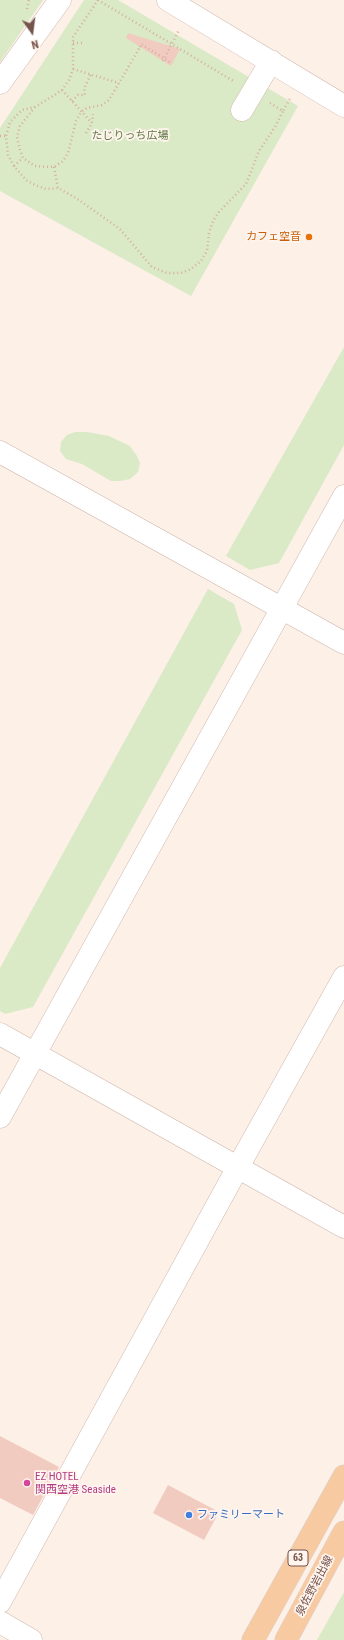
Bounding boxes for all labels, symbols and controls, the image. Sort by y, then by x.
north arrow [12,12,52,52]
text: N [30,37,40,51]
park label: たじりっち広場 [92,129,168,143]
place label: カフェ空音 [246,230,301,244]
marker: カフェ空音 [304,232,314,242]
place label: EZ HOTEL 関西空港 Seaside [35,1470,116,1496]
marker: EZ HOTEL 関西空港 Seaside [22,1478,32,1488]
place label: ファミリーマート [197,1508,285,1522]
marker: ファミリーマート [184,1510,194,1520]
road number: 63 [288,1550,308,1566]
street label: 泉佐野岩出線 [294,1554,336,1618]

